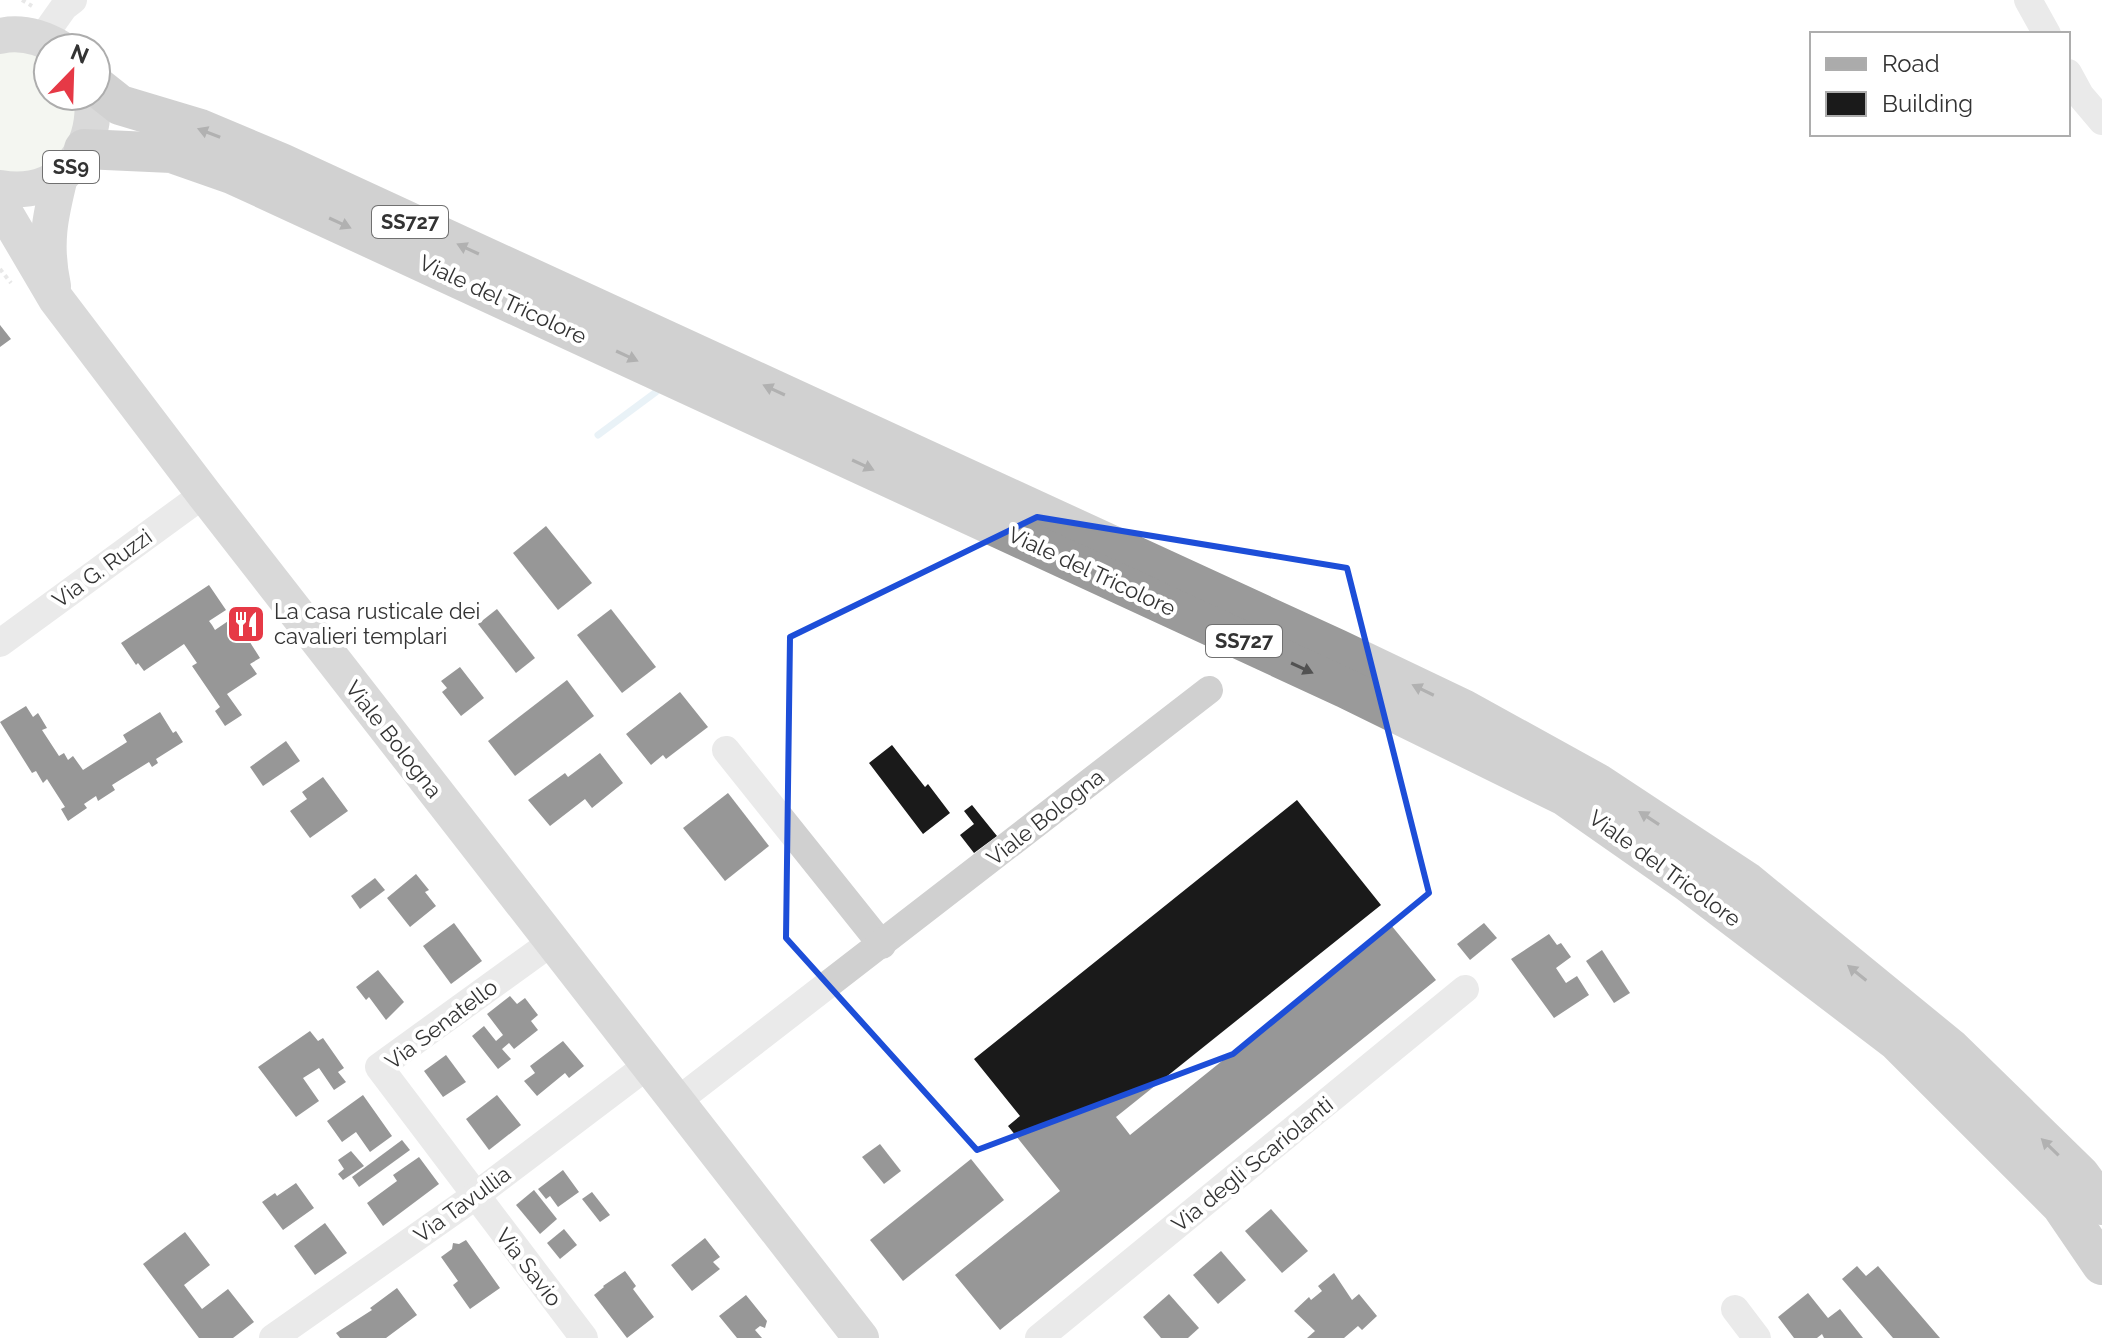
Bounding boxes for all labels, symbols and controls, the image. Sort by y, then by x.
north arrow [32,32,112,112]
legend [1810,32,2070,136]
text: N [67,38,93,69]
text: Road [1882,49,1940,78]
text: Building [1882,89,1973,118]
one-way arrow [197,126,221,139]
road number: SS9 [43,151,99,183]
road number: SS727 [372,206,448,238]
one-way arrow [328,216,351,230]
one-way arrow [456,242,480,256]
street label: Viale del Tricolore [415,249,591,349]
one-way arrow [615,349,638,362]
one-way arrow [763,383,786,397]
one-way arrow [851,458,874,472]
street label: Viale del Tricolore [1004,521,1180,621]
street label: Via G. Ruzzi [47,523,157,613]
place label: La casa rusticale dei cavalieri templari [274,598,480,649]
restaurant icon: La casa rusticale dei cavalieri templari [225,603,267,645]
road number: SS727 [1206,625,1282,657]
one-way arrow [1290,661,1314,675]
street label: Viale Bologna [340,675,448,803]
one-way arrow [1411,683,1434,697]
street label: Viale Bologna [981,763,1109,871]
street label: Viale del Tricolore [1584,804,1746,932]
one-way arrow [1638,811,1660,826]
one-way arrow [1847,965,1867,982]
street label: Via Senatello [380,973,502,1075]
street label: Via degli Scariolanti [1166,1091,1338,1237]
one-way arrow [2041,1138,2060,1156]
street label: Via Tavullia [409,1160,515,1248]
street label: Via Savio [490,1223,568,1311]

